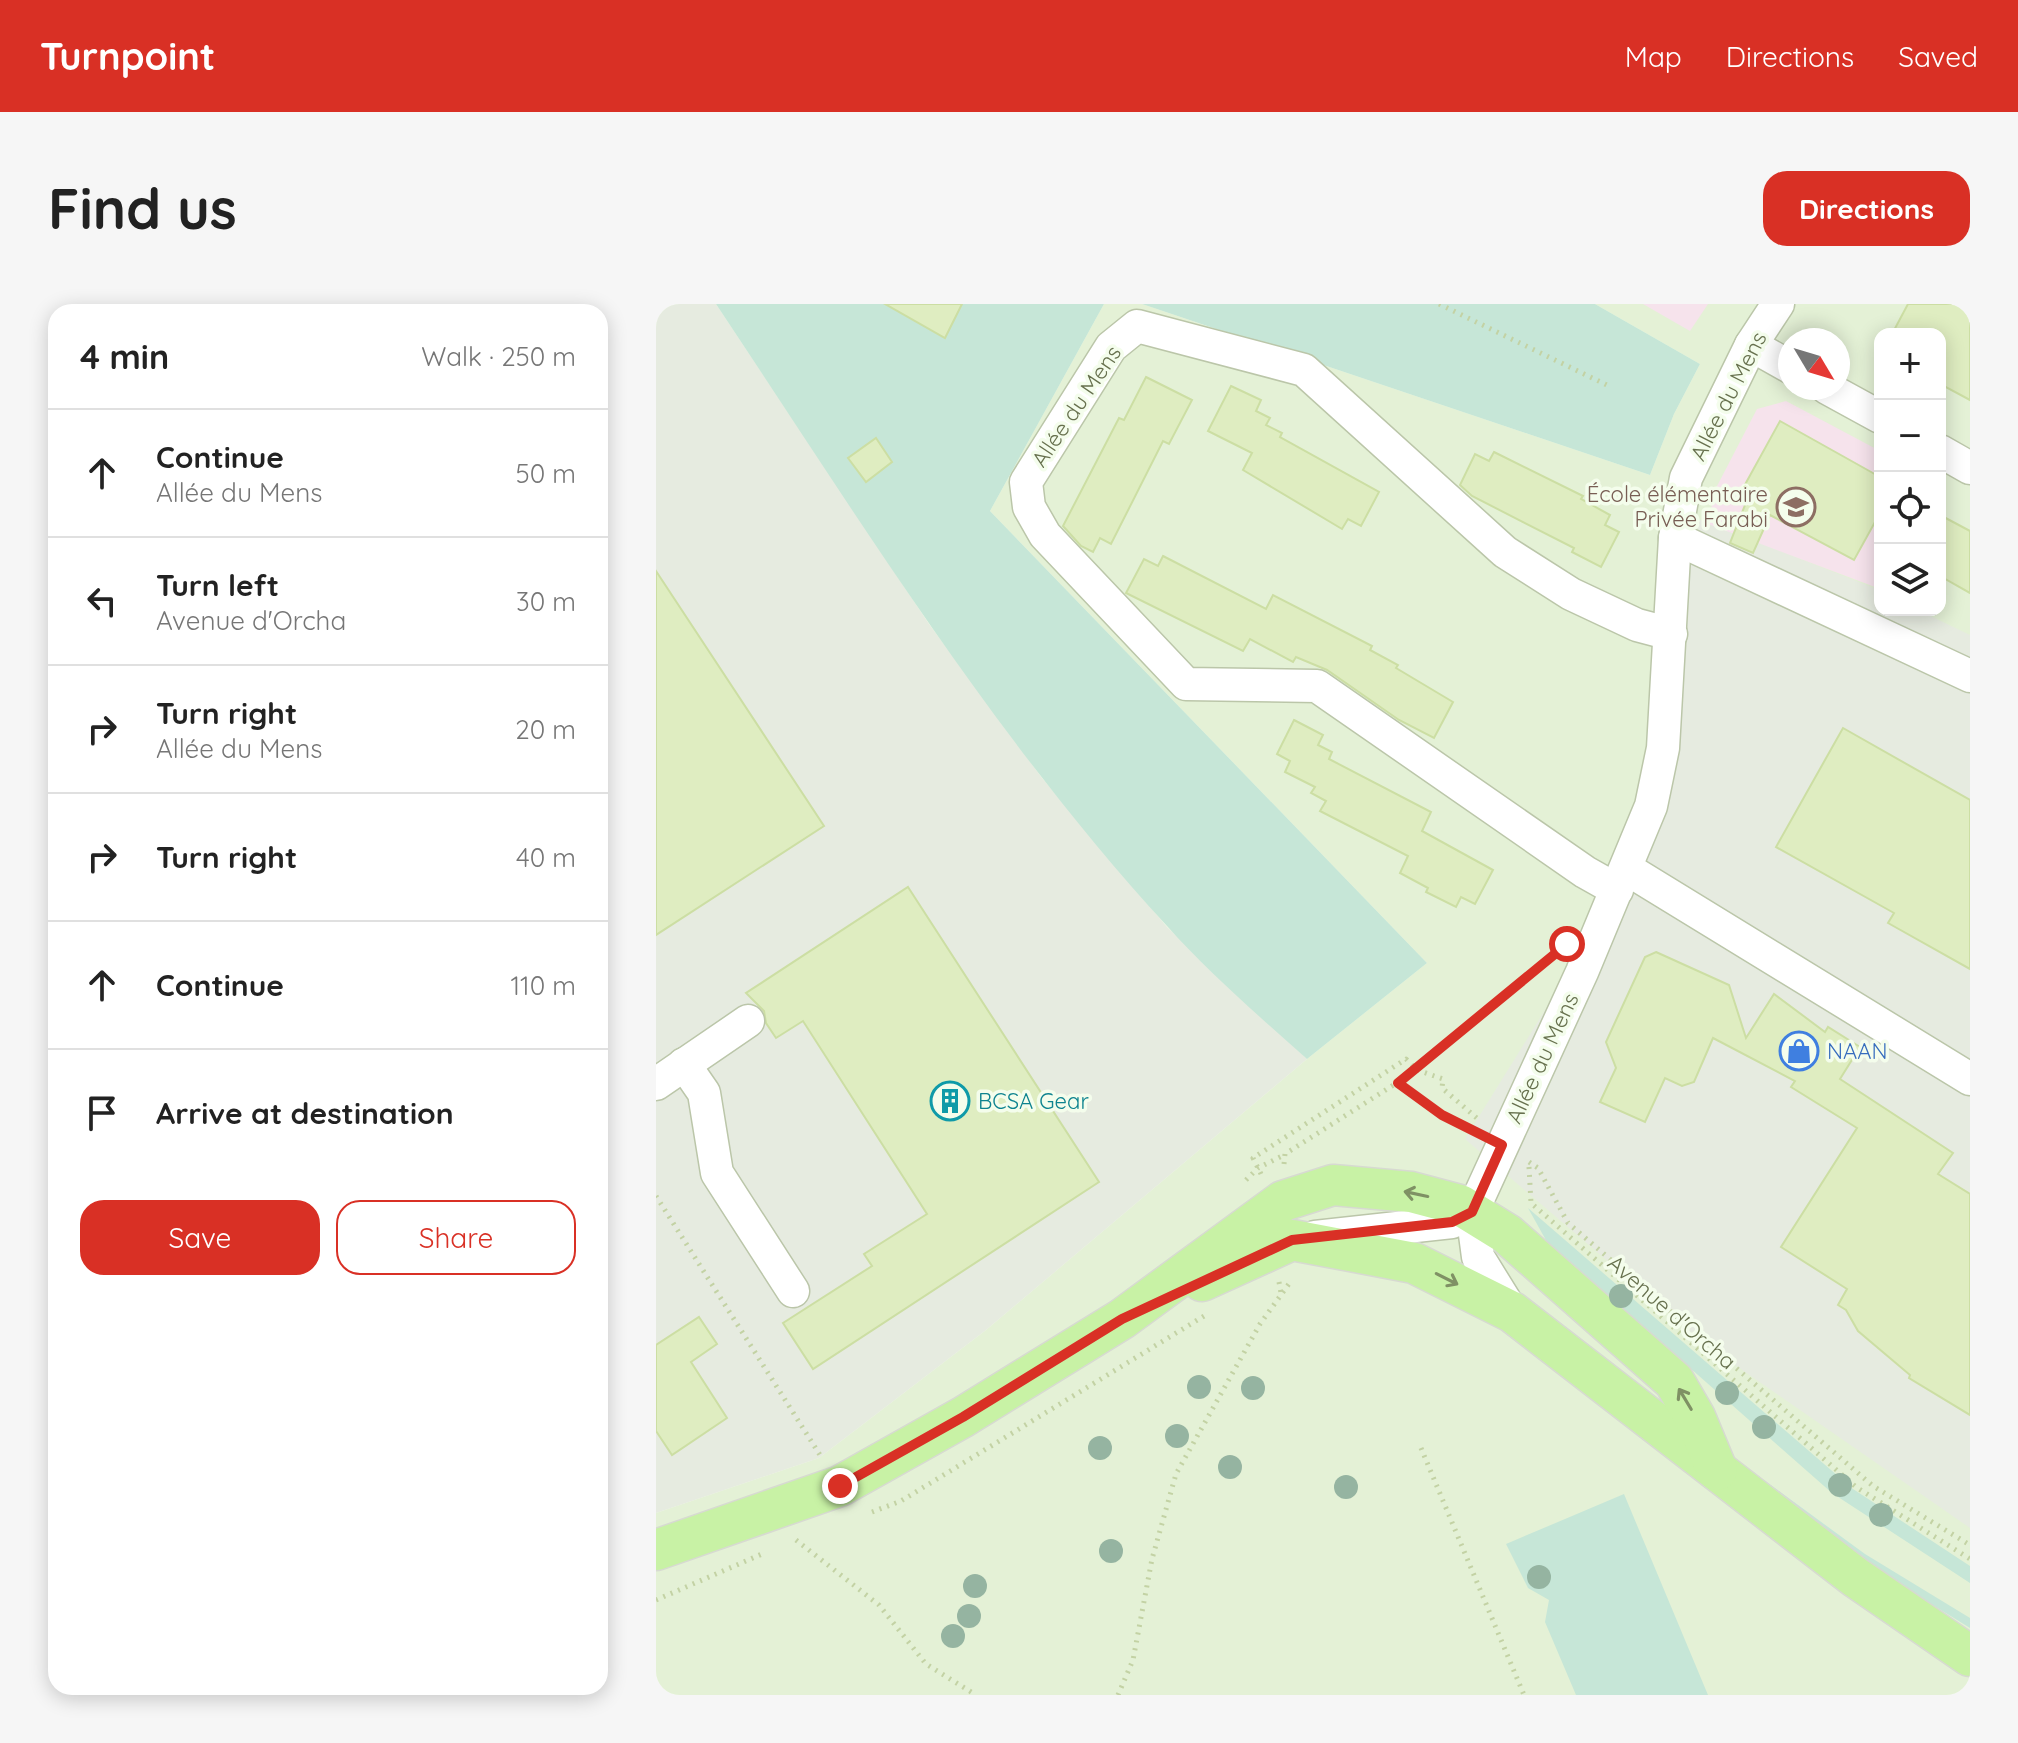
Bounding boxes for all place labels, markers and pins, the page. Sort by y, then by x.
place label: École élémentaire Privée Farabi [1587,480,1768,533]
school or university icon: École élémentaire Privée Farabi [1775,486,1817,528]
shop icon: NAAN [1778,1030,1820,1072]
place label: NAAN [1827,1037,1888,1065]
building icon: BCSA Gear [929,1080,971,1122]
place label: BCSA Gear [978,1087,1089,1115]

